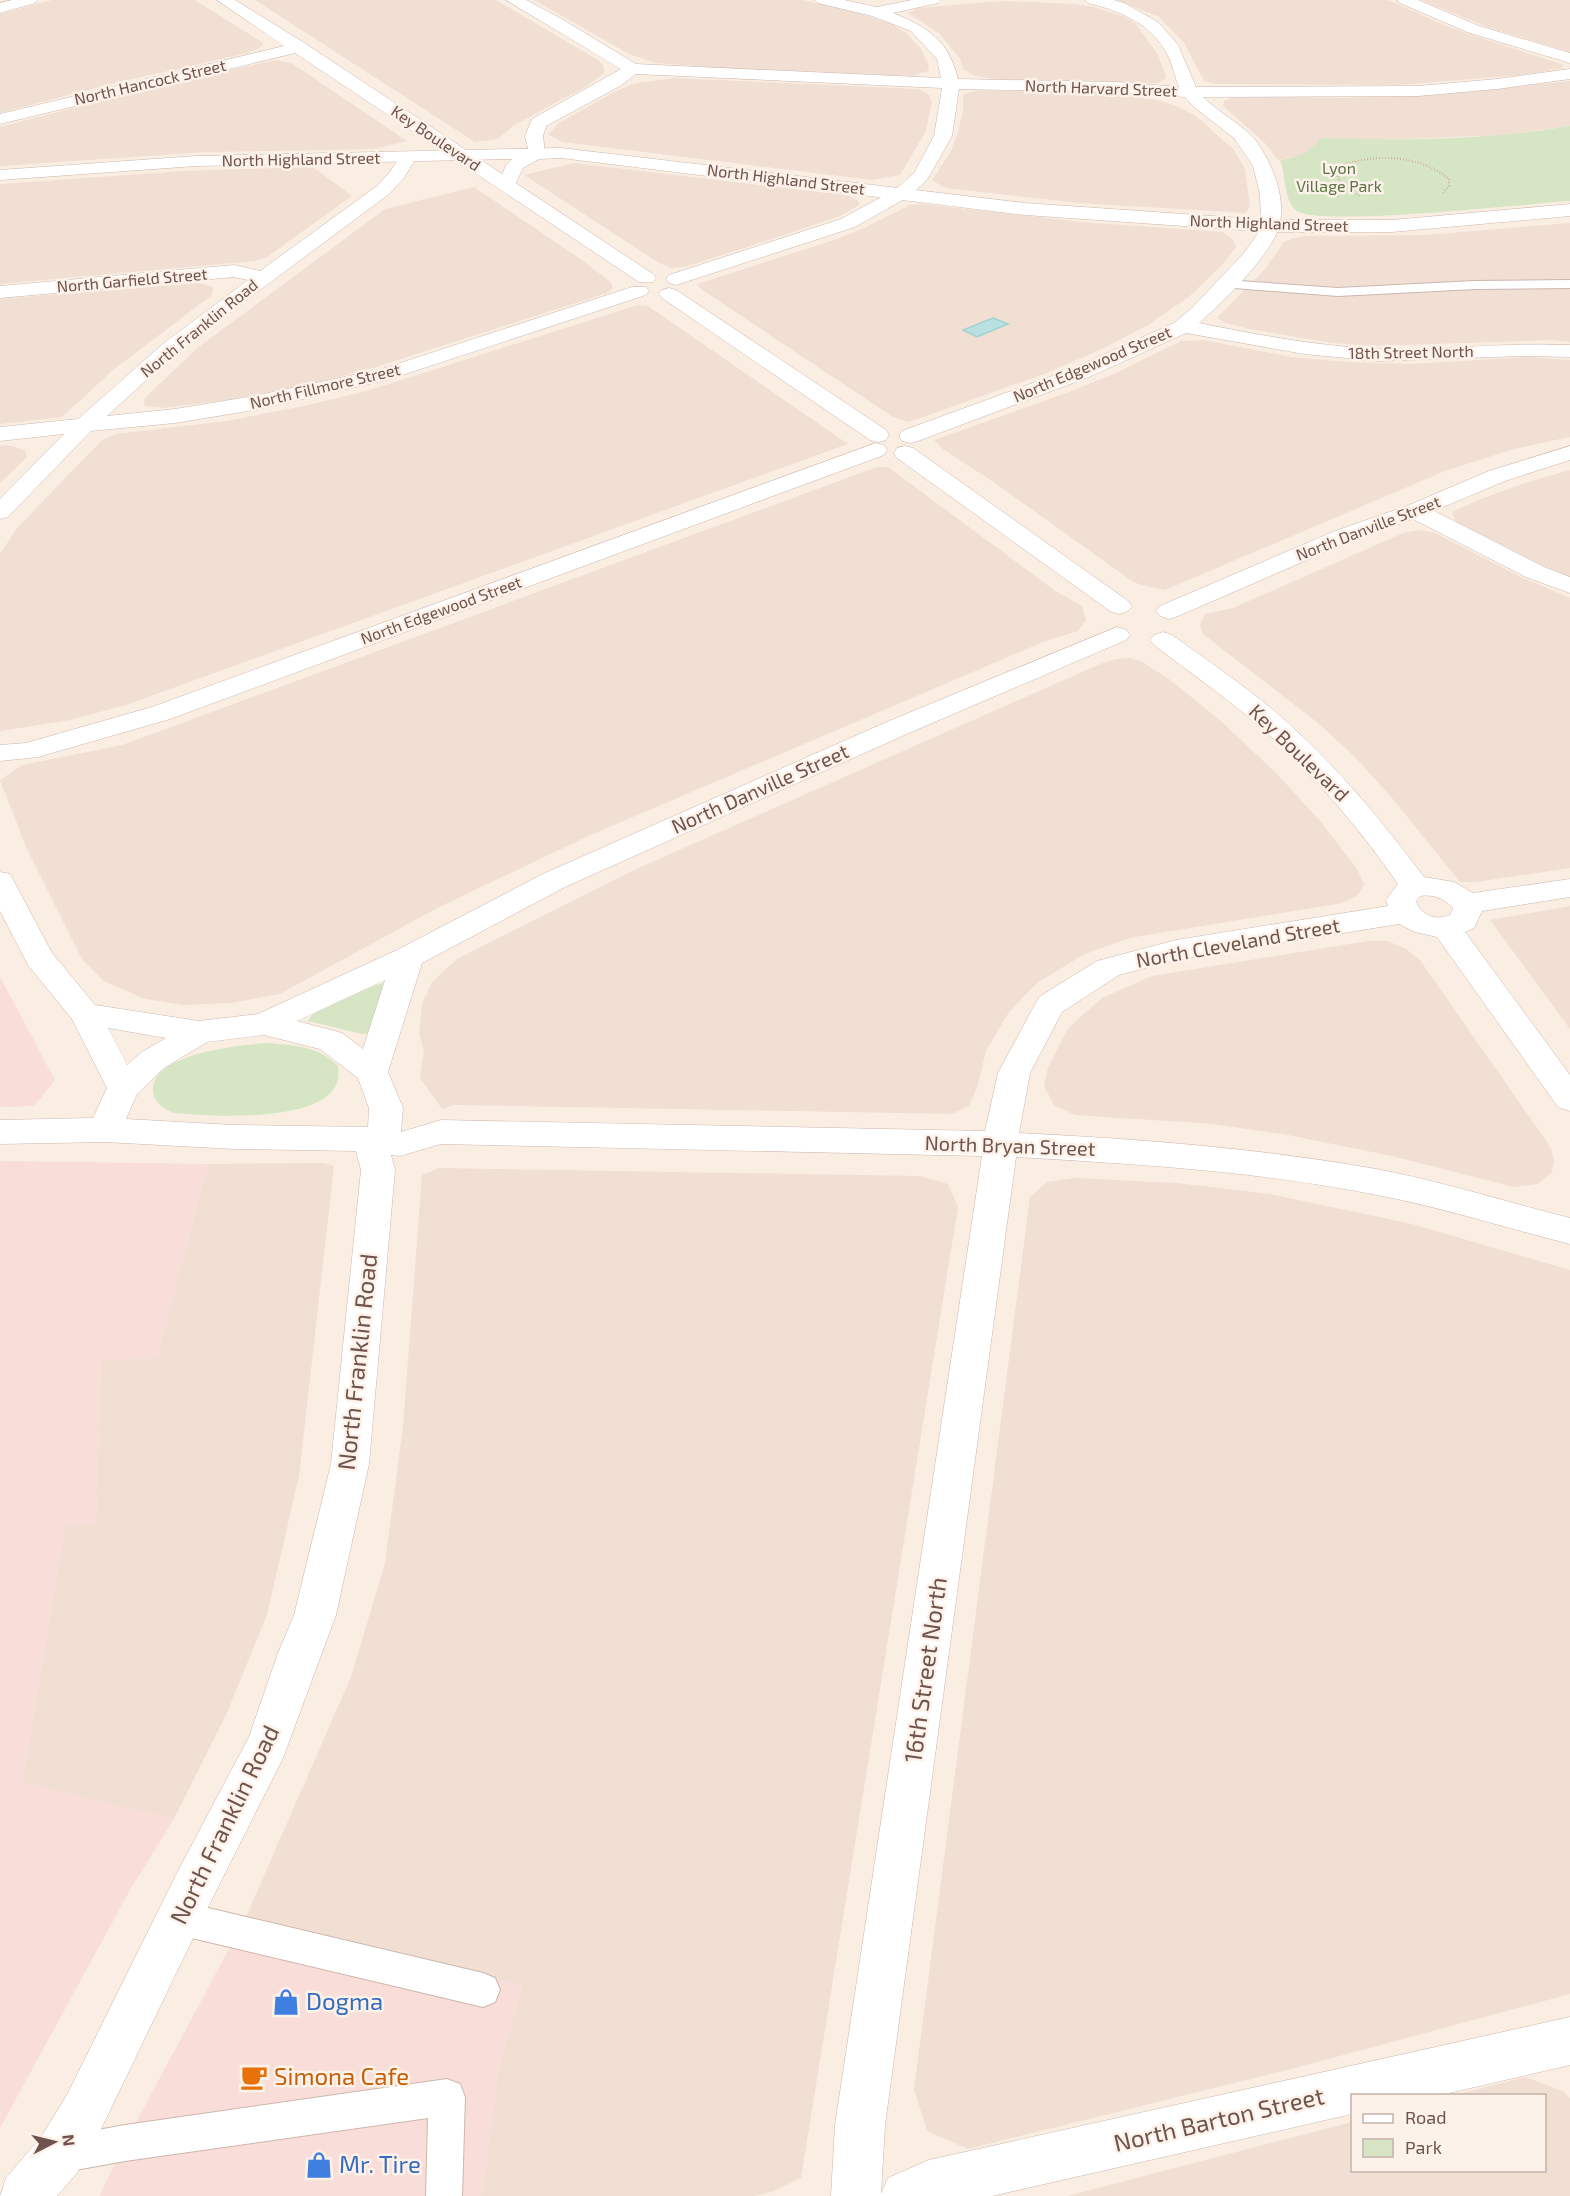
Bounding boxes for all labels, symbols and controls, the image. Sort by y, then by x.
street label: North Hancock Street [72,55,228,108]
street label: North Harvard Street [1025,75,1177,100]
street label: Key Boulevard [388,101,485,174]
street label: North Highland Street [222,148,380,169]
park label: Lyon Village Park [1296,158,1382,195]
street label: North Highland Street [706,159,866,198]
street label: North Highland Street [1189,210,1349,235]
street label: North Garfield Street [56,263,208,296]
street label: North Franklin Road [136,275,261,381]
street label: North Edgewood Street [1010,322,1174,405]
street label: 18th Street North [1348,341,1474,362]
street label: North Fillmore Street [248,359,402,412]
street label: North Danville Street [1293,491,1443,564]
street label: North Edgewood Street [358,572,524,648]
street label: Key Boulevard [1245,699,1355,806]
street label: North Danville Street [667,738,852,838]
street label: North Cleveland Street [1134,912,1342,972]
street label: North Bryan Street [924,1130,1096,1160]
street label: North Franklin Road [331,1252,382,1472]
street label: 16th Street North [897,1575,952,1764]
street label: North Franklin Road [163,1720,284,1929]
place label: Dogma [306,1986,383,2015]
shop icon: Dogma [271,1987,301,2017]
place label: Simona Cafe [274,2061,409,2090]
cafe icon: Simona Cafe [239,2062,269,2092]
street label: North Barton Street [1111,2080,1327,2157]
legend [1351,2094,1546,2172]
text: Road [1405,2106,1446,2128]
north arrow [24,2112,84,2172]
text: N [59,2133,80,2147]
text: Park [1405,2136,1442,2158]
place label: Mr. Tire [339,2149,421,2178]
shop icon: Mr. Tire [304,2150,334,2180]

